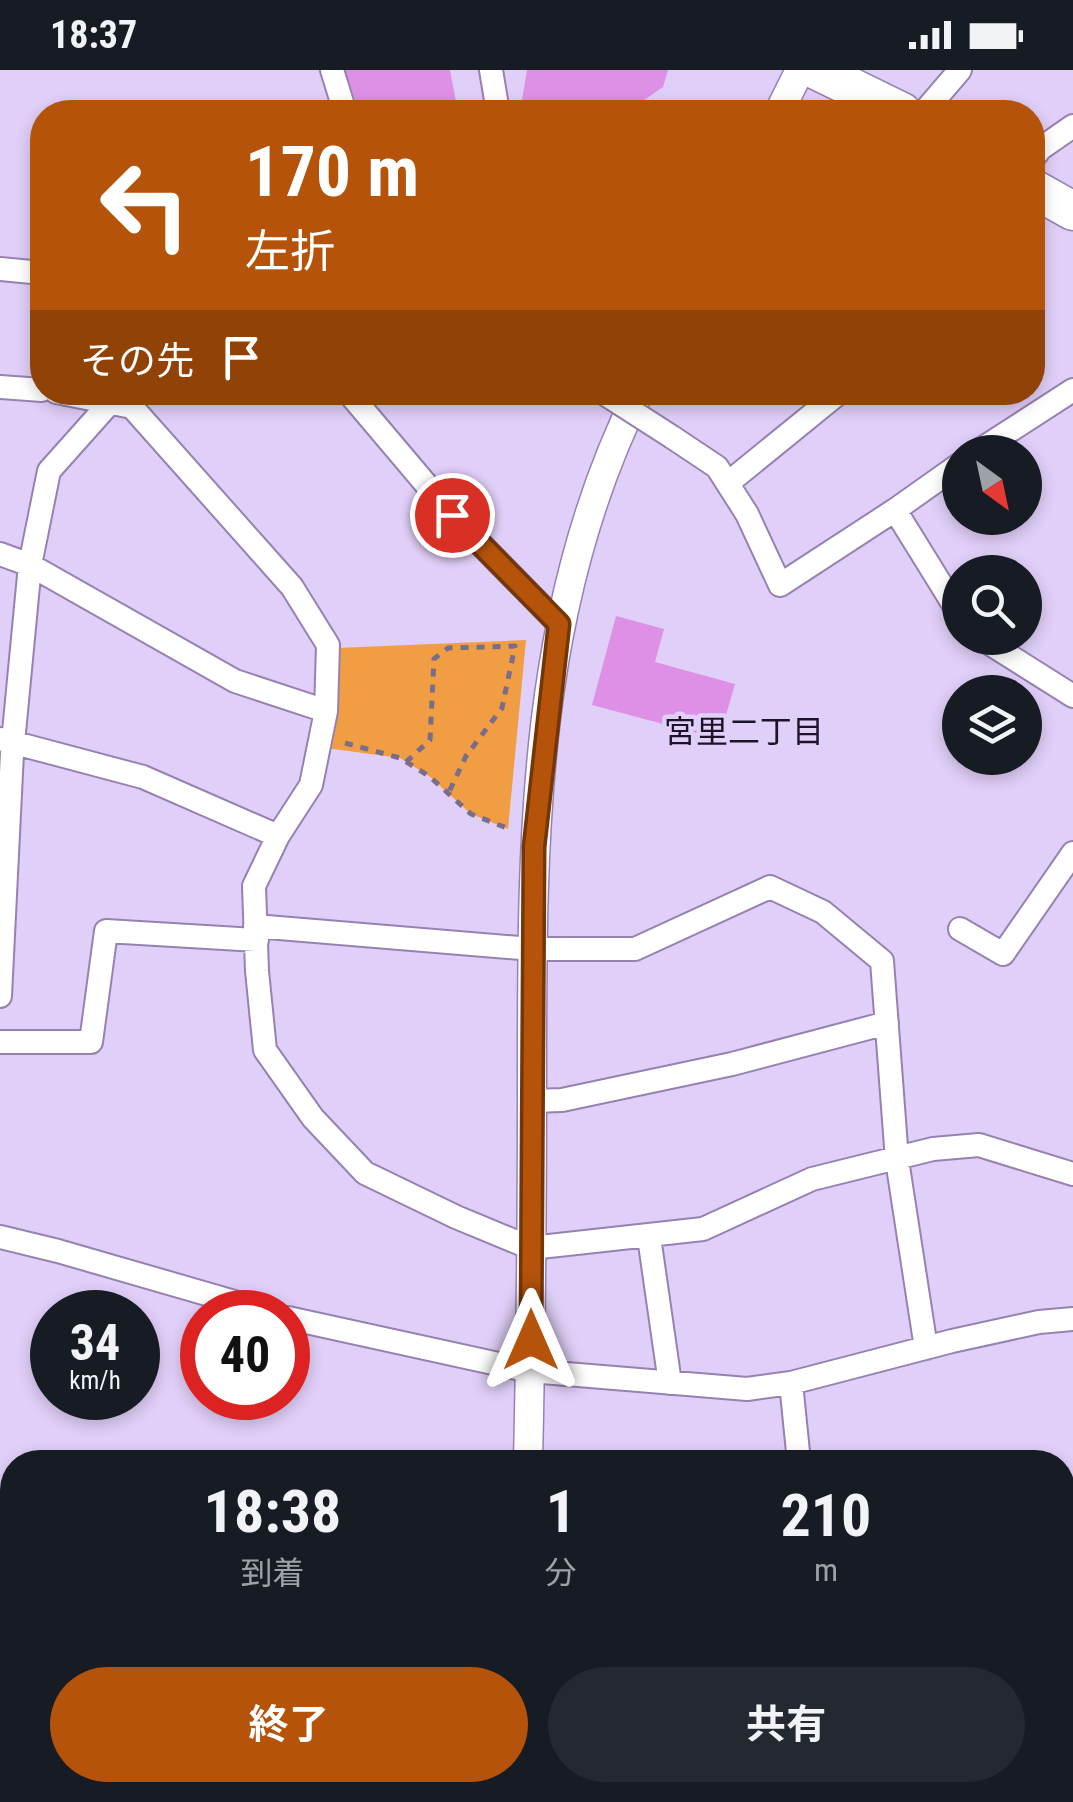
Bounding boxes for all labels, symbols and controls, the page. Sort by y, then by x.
text: 18:37 [50,13,137,57]
text: 170 m [245,131,419,213]
icon: left [80,140,210,270]
text: 左折 [245,225,335,278]
icon: arrive [214,330,269,385]
text: その先 [80,339,194,383]
north arrow [942,435,1042,535]
map controls [942,435,1042,775]
pin [410,473,495,558]
icon: arrive [425,488,480,543]
button: search [942,555,1042,655]
button: layers [942,675,1042,775]
district label: 宮里二丁目 [664,713,824,751]
position arrow [479,1288,583,1392]
speed limit sign: 40 [180,1290,310,1420]
text: 34 [70,1314,120,1372]
text: km/h [69,1366,121,1395]
text: 18:38 [204,1476,341,1547]
text: 1 [546,1476,576,1547]
text: 210 [780,1480,871,1551]
text: m [814,1551,838,1589]
text: 到着 [240,1554,304,1592]
text: 分 [545,1554,577,1592]
button: 終了 [50,1667,528,1782]
button: 共有 [548,1667,1025,1782]

